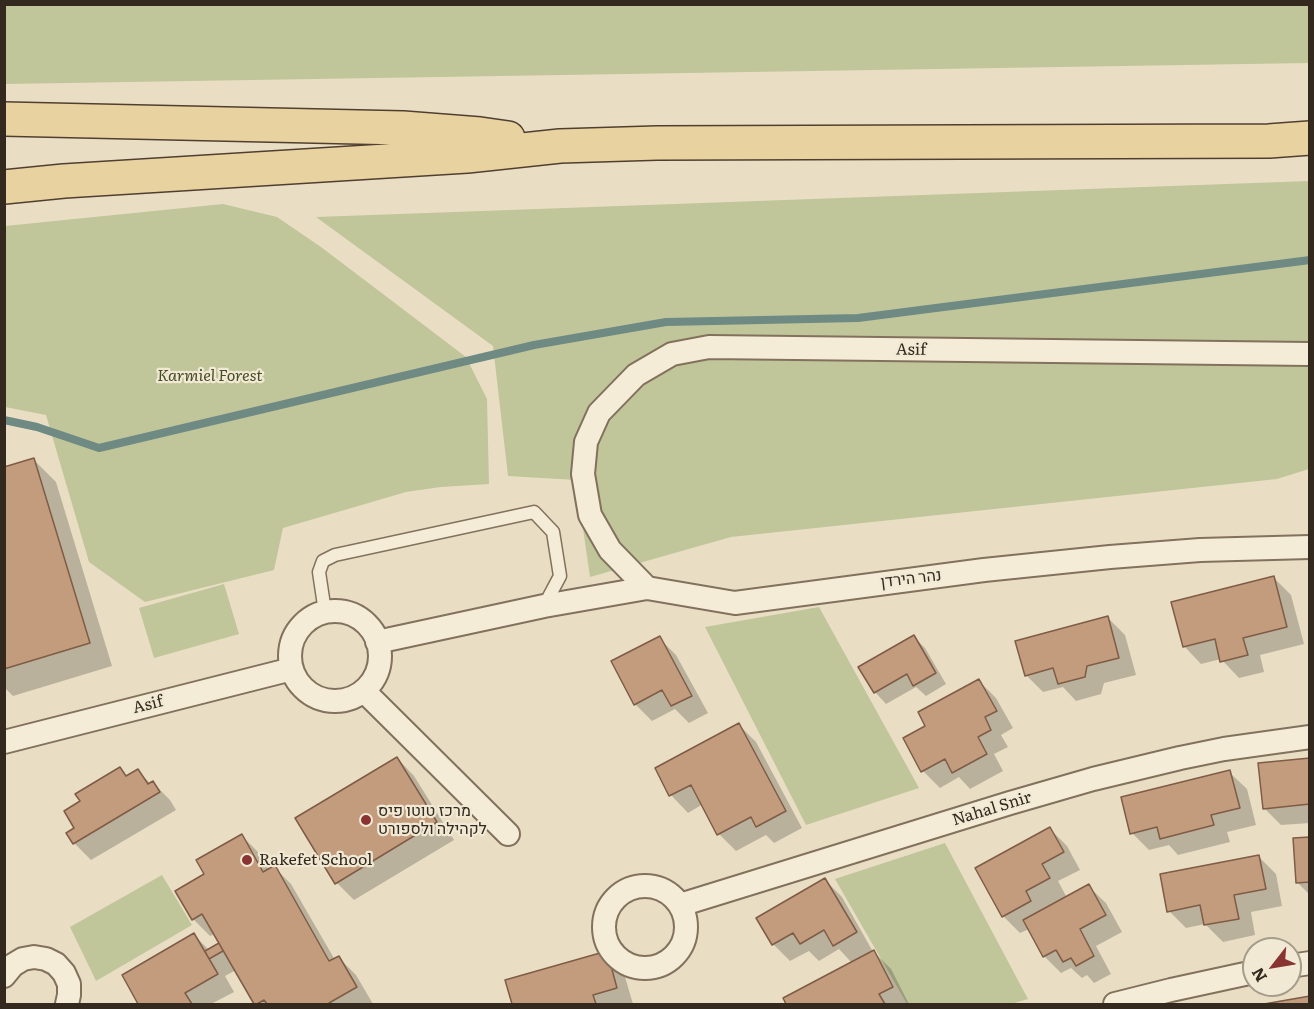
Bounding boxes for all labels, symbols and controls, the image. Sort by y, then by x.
street label: Asif [896,340,926,360]
park label: Karmiel Forest [157,366,263,386]
street label: נהר הירדן [879,566,943,592]
street label: Asif [131,692,165,718]
street label: Nahal Snir [950,788,1034,830]
place label: מרכז טוטו פיס לקהילה ולספורט [378,801,487,839]
marker: מרכז טוטו פיס לקהילה ולספורט [359,813,373,827]
place label: Rakefet School [259,850,372,870]
marker: Rakefet School [240,853,254,867]
north arrow [1242,937,1302,997]
text: N [1245,963,1272,987]

